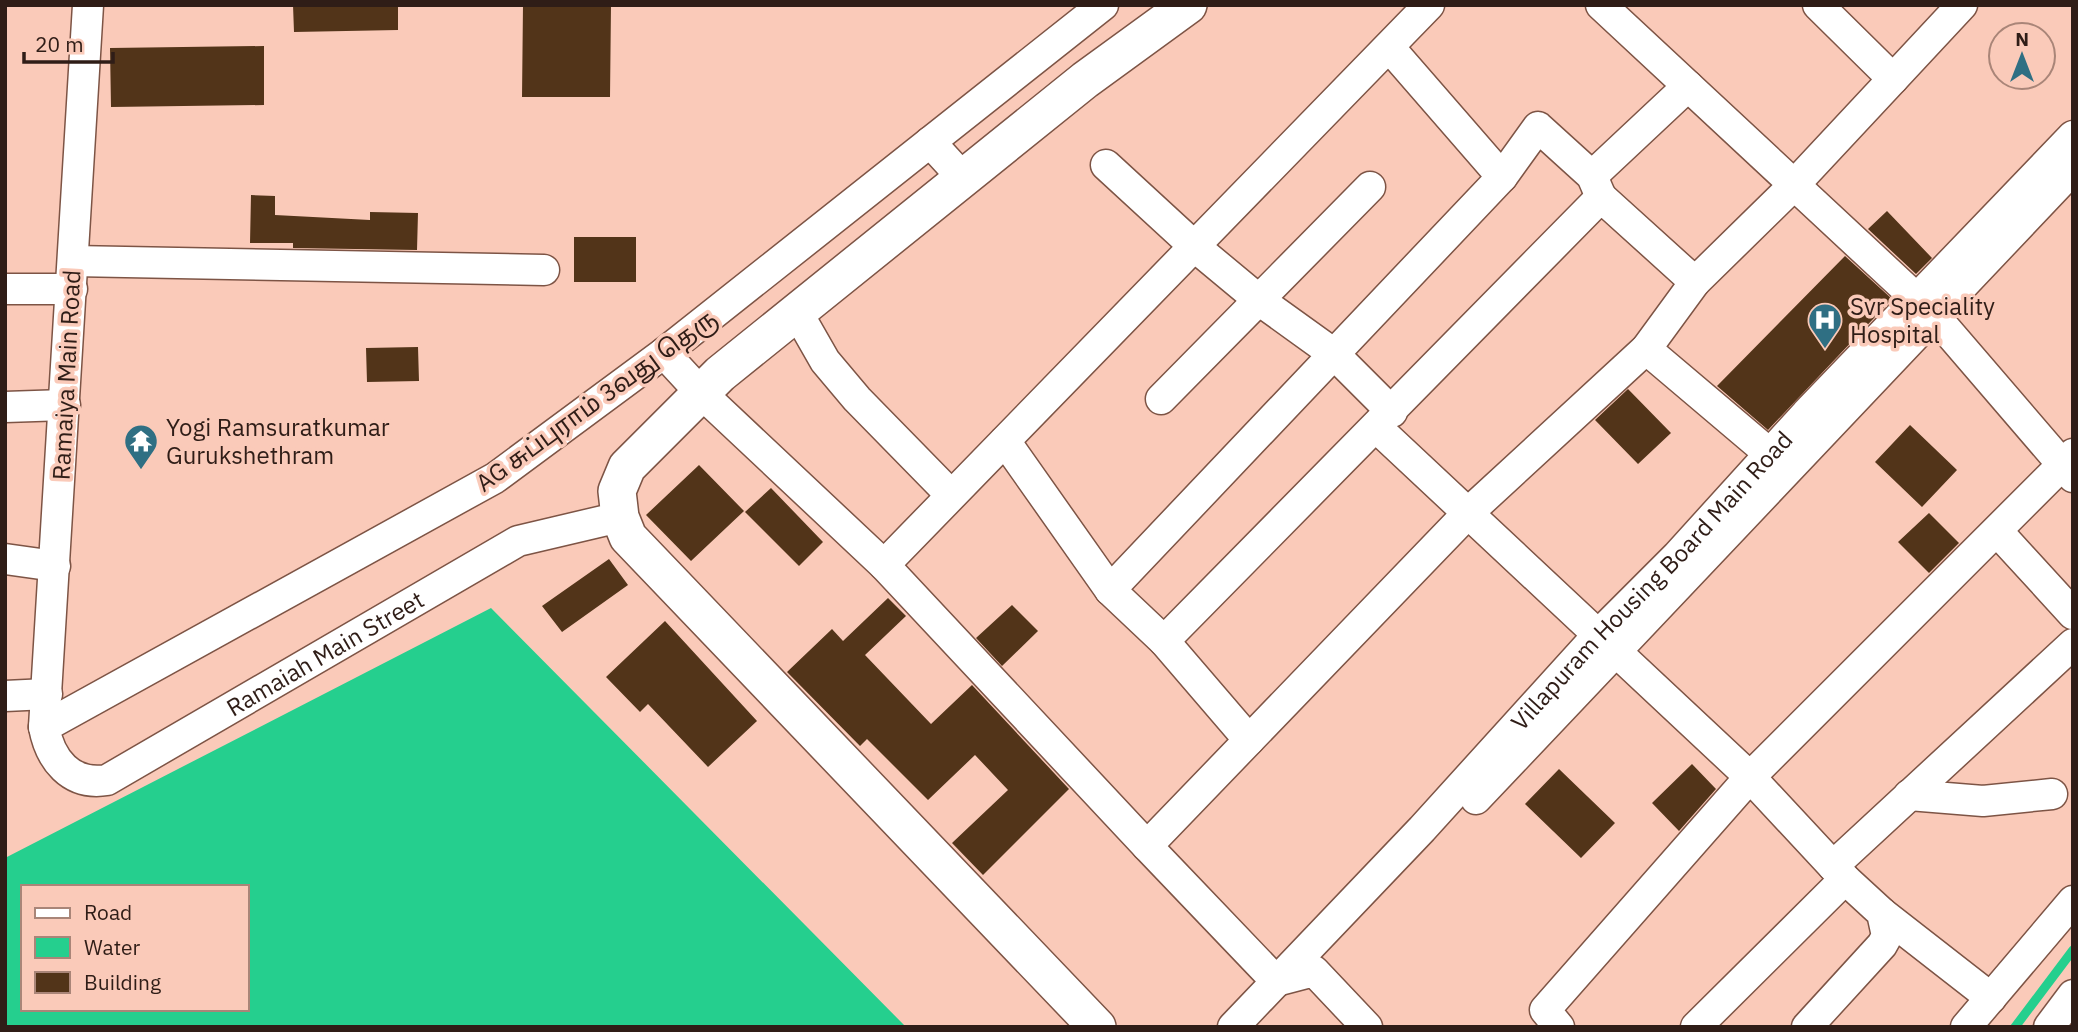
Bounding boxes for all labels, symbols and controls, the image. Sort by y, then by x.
scale bar [24,21,114,65]
north arrow [1987,21,2057,91]
text: N [2015,27,2029,51]
text: 20 m [35,30,84,58]
street label: Ramaiya Main Road [45,269,87,481]
place label: Svr Speciality Hospital [1850,290,1995,350]
hospital icon: Svr Speciality Hospital [1806,301,1844,350]
street label: AG சுப்புராம் 3வது தெரு [469,302,723,499]
place label: Yogi Ramsuratkumar Gurukshethram [166,411,390,471]
temple icon: Yogi Ramsuratkumar Gurukshethram [122,422,160,471]
street label: Villapuram Housing Board Main Road [1503,424,1799,737]
street label: Ramaiah Main Street [220,583,430,723]
legend [21,885,248,1011]
text: Road [84,898,132,926]
text: Water [84,933,141,961]
text: Building [84,968,161,996]

